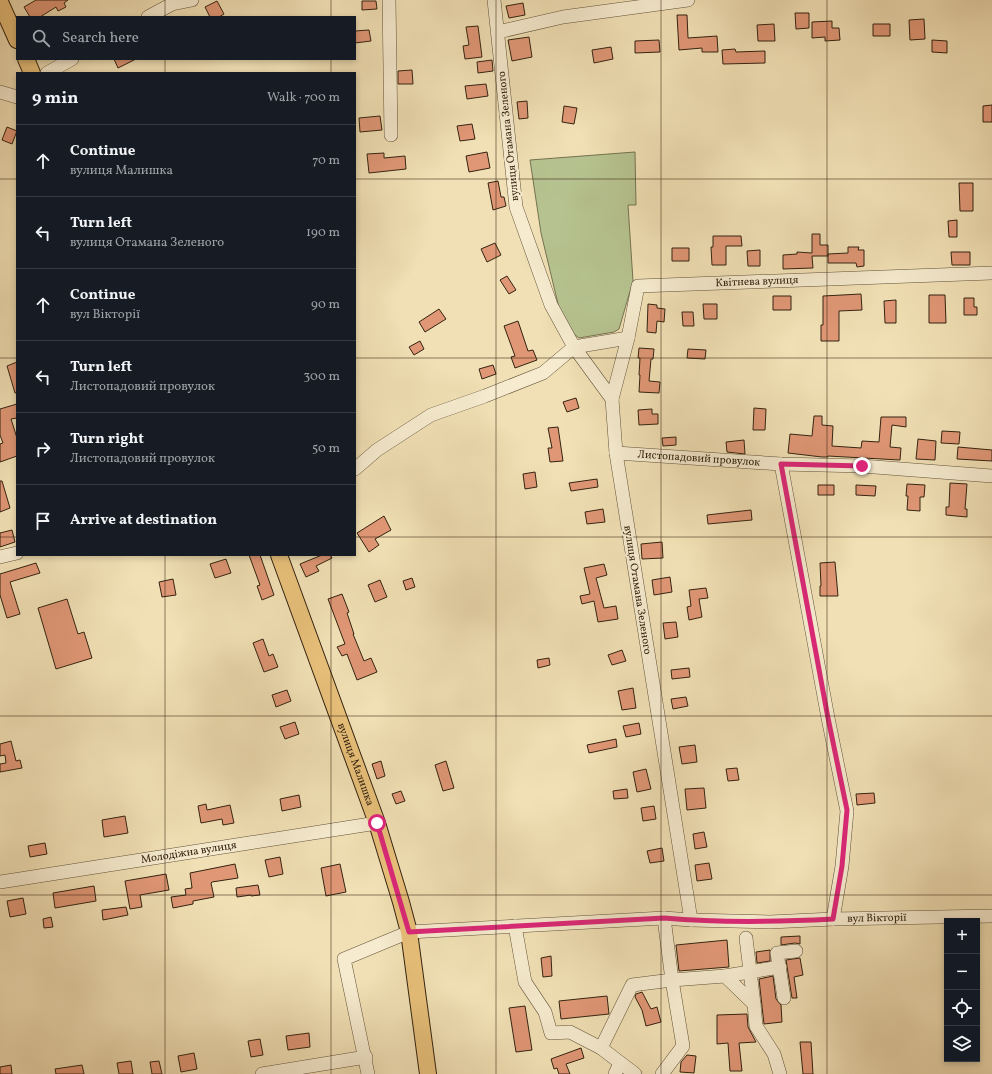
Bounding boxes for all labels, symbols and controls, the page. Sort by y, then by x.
search box [16,16,356,60]
icon: search [30,27,52,49]
text: Search here [62,28,139,49]
street label: вулиця Отамана Зеленого [495,70,523,202]
text: 9 min [32,87,78,110]
text: Walk · 700 m [267,89,340,107]
text: Continue [70,141,135,162]
icon: ahead [32,150,54,172]
text: 70 m [312,152,340,170]
text: вулиця Малишка [70,162,173,180]
text: Turn left [70,213,132,234]
icon: left [32,222,54,244]
text: 190 m [306,224,340,242]
text: вулиця Отамана Зеленого [70,234,224,252]
street label: Квітнева вулиця [715,273,799,291]
text: Continue [70,285,135,306]
icon: ahead [32,294,54,316]
text: 90 m [311,296,340,314]
text: вул Вікторії [70,306,140,324]
text: Turn left [70,357,132,378]
icon: left [32,366,54,388]
text: 300 m [304,368,340,386]
text: Листопадовий провулок [70,378,215,396]
text: Turn right [70,429,144,450]
icon: right [32,438,54,460]
text: 50 m [312,440,340,458]
street label: Листопадовий провулок [637,447,761,470]
text: Листопадовий провулок [70,450,215,468]
route end [853,457,871,475]
icon: arrive [32,510,54,532]
text: Arrive at destination [70,510,217,531]
street label: вулиця Отамана Зеленого [619,524,655,656]
street label: вулиця Малишка [334,721,378,808]
route start [368,814,386,832]
street label: Молодіжна вулиця [140,838,238,867]
street label: вул Вікторії [847,910,907,926]
map controls [944,918,980,1062]
button: + [944,918,980,954]
button: − [944,954,980,990]
button: locate [944,990,980,1026]
button: layers [944,1026,980,1062]

